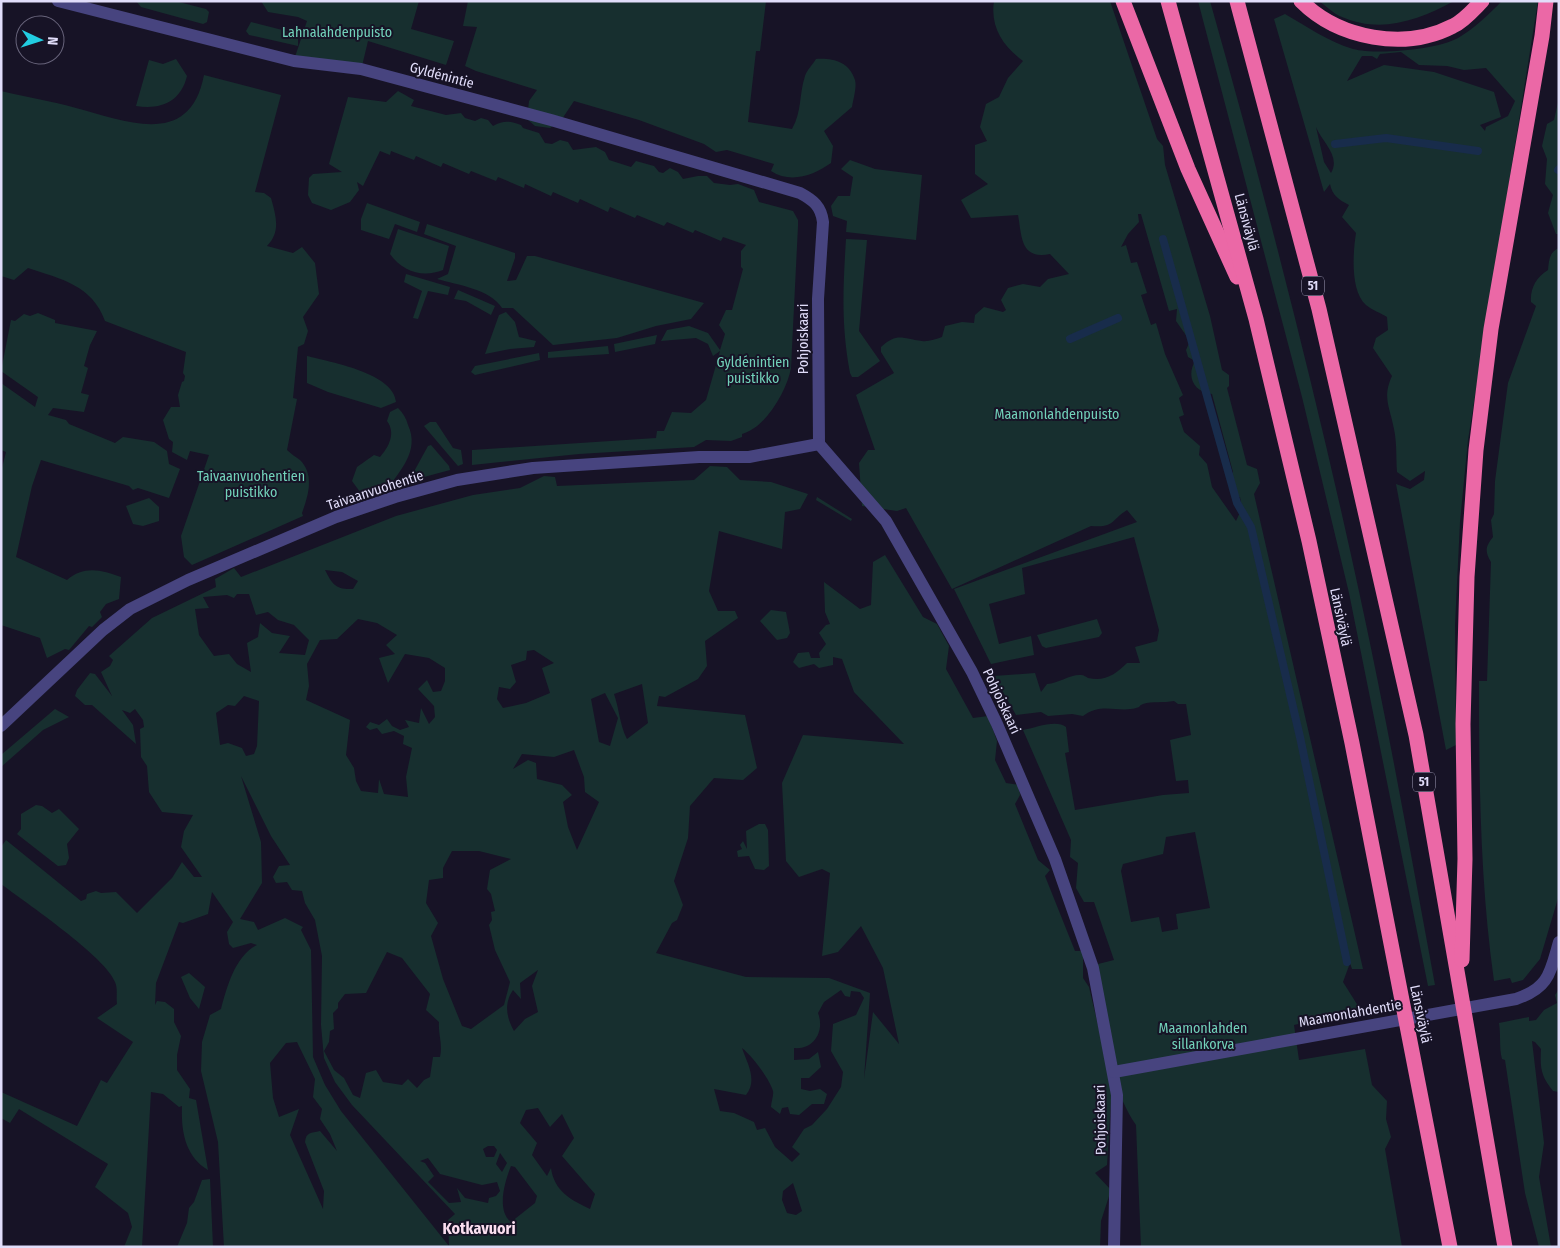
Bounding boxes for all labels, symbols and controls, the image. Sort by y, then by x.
north arrow [15,15,65,65]
park label: Lahnalahdenpuisto [282,24,392,41]
text: N [44,36,61,46]
street label: Gyldénintie [408,59,476,92]
street label: Länsiväylä [1231,191,1262,253]
road number: 51 [1302,276,1324,296]
street label: Pohjoiskaari [795,304,812,374]
park label: Gyldénintien puistikko [717,354,790,387]
park label: Maamonlahdenpuisto [995,406,1119,423]
street label: Taivaanvuohentie [325,467,426,514]
park label: Taivaanvuohentien puistikko [197,468,305,501]
street label: Länsiväylä [1326,586,1355,648]
street label: Pohjoiskaari [979,666,1024,737]
road number: 51 [1413,772,1435,792]
street label: Länsiväylä [1406,983,1435,1045]
street label: Maamonlahdentie [1298,996,1403,1031]
park label: Maamonlahden sillankorva [1159,1020,1247,1053]
street label: Pohjoiskaari [1091,1085,1110,1155]
district label: Kotkavuori [442,1219,516,1238]

